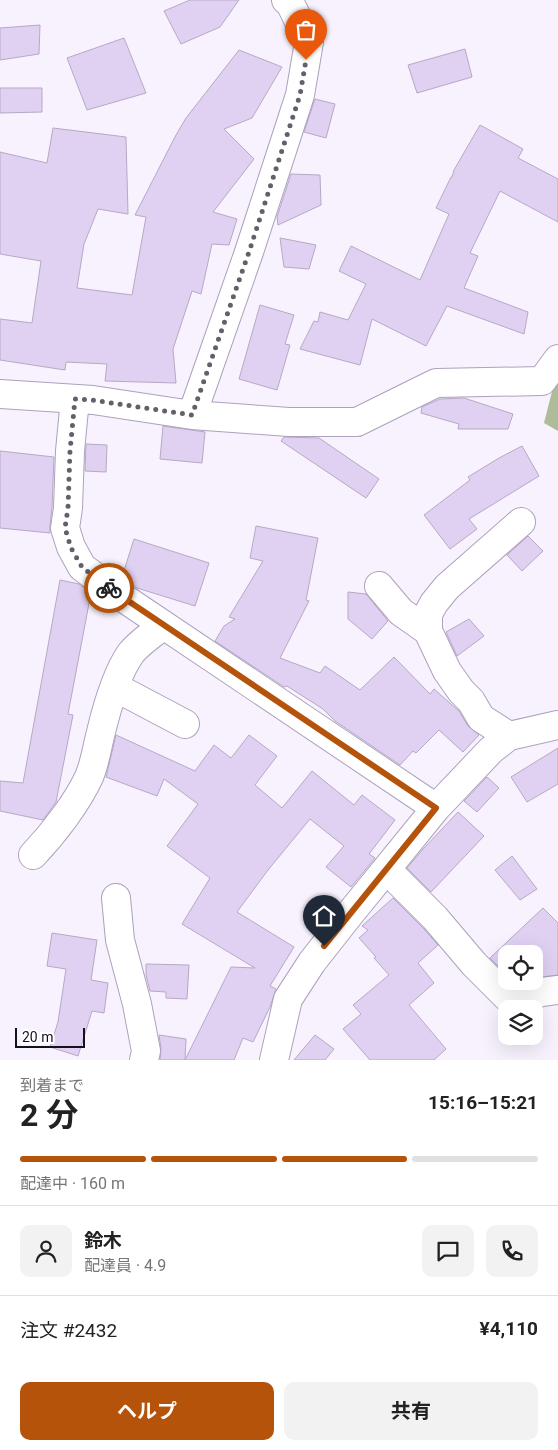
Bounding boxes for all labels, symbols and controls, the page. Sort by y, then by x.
pin [285,9,327,60]
icon: bag [292,16,320,44]
courier [84,563,134,613]
icon: bike [95,574,123,602]
pin [303,895,345,946]
icon: home [310,902,338,930]
map controls [498,945,543,1045]
button: locate [498,945,543,990]
button: layers [498,1000,543,1045]
scale bar [15,1025,85,1048]
text: 20 m [22,1029,54,1045]
text: 到着まで [20,1076,84,1095]
text: 15:16–15:21 [428,1091,538,1114]
text: 2 分 [20,1096,78,1134]
text: 配達中 · 160 m [20,1174,125,1193]
button: person [20,1225,72,1277]
button: chat [422,1225,474,1277]
button: phone [486,1225,538,1277]
text: 鈴木 [84,1229,122,1252]
text: 配達員 · 4.9 [84,1256,166,1275]
text: ¥4,110 [480,1317,538,1340]
text: 注文 #2432 [20,1319,117,1342]
button: ヘルプ [20,1382,274,1440]
button: 共有 [284,1382,538,1440]

